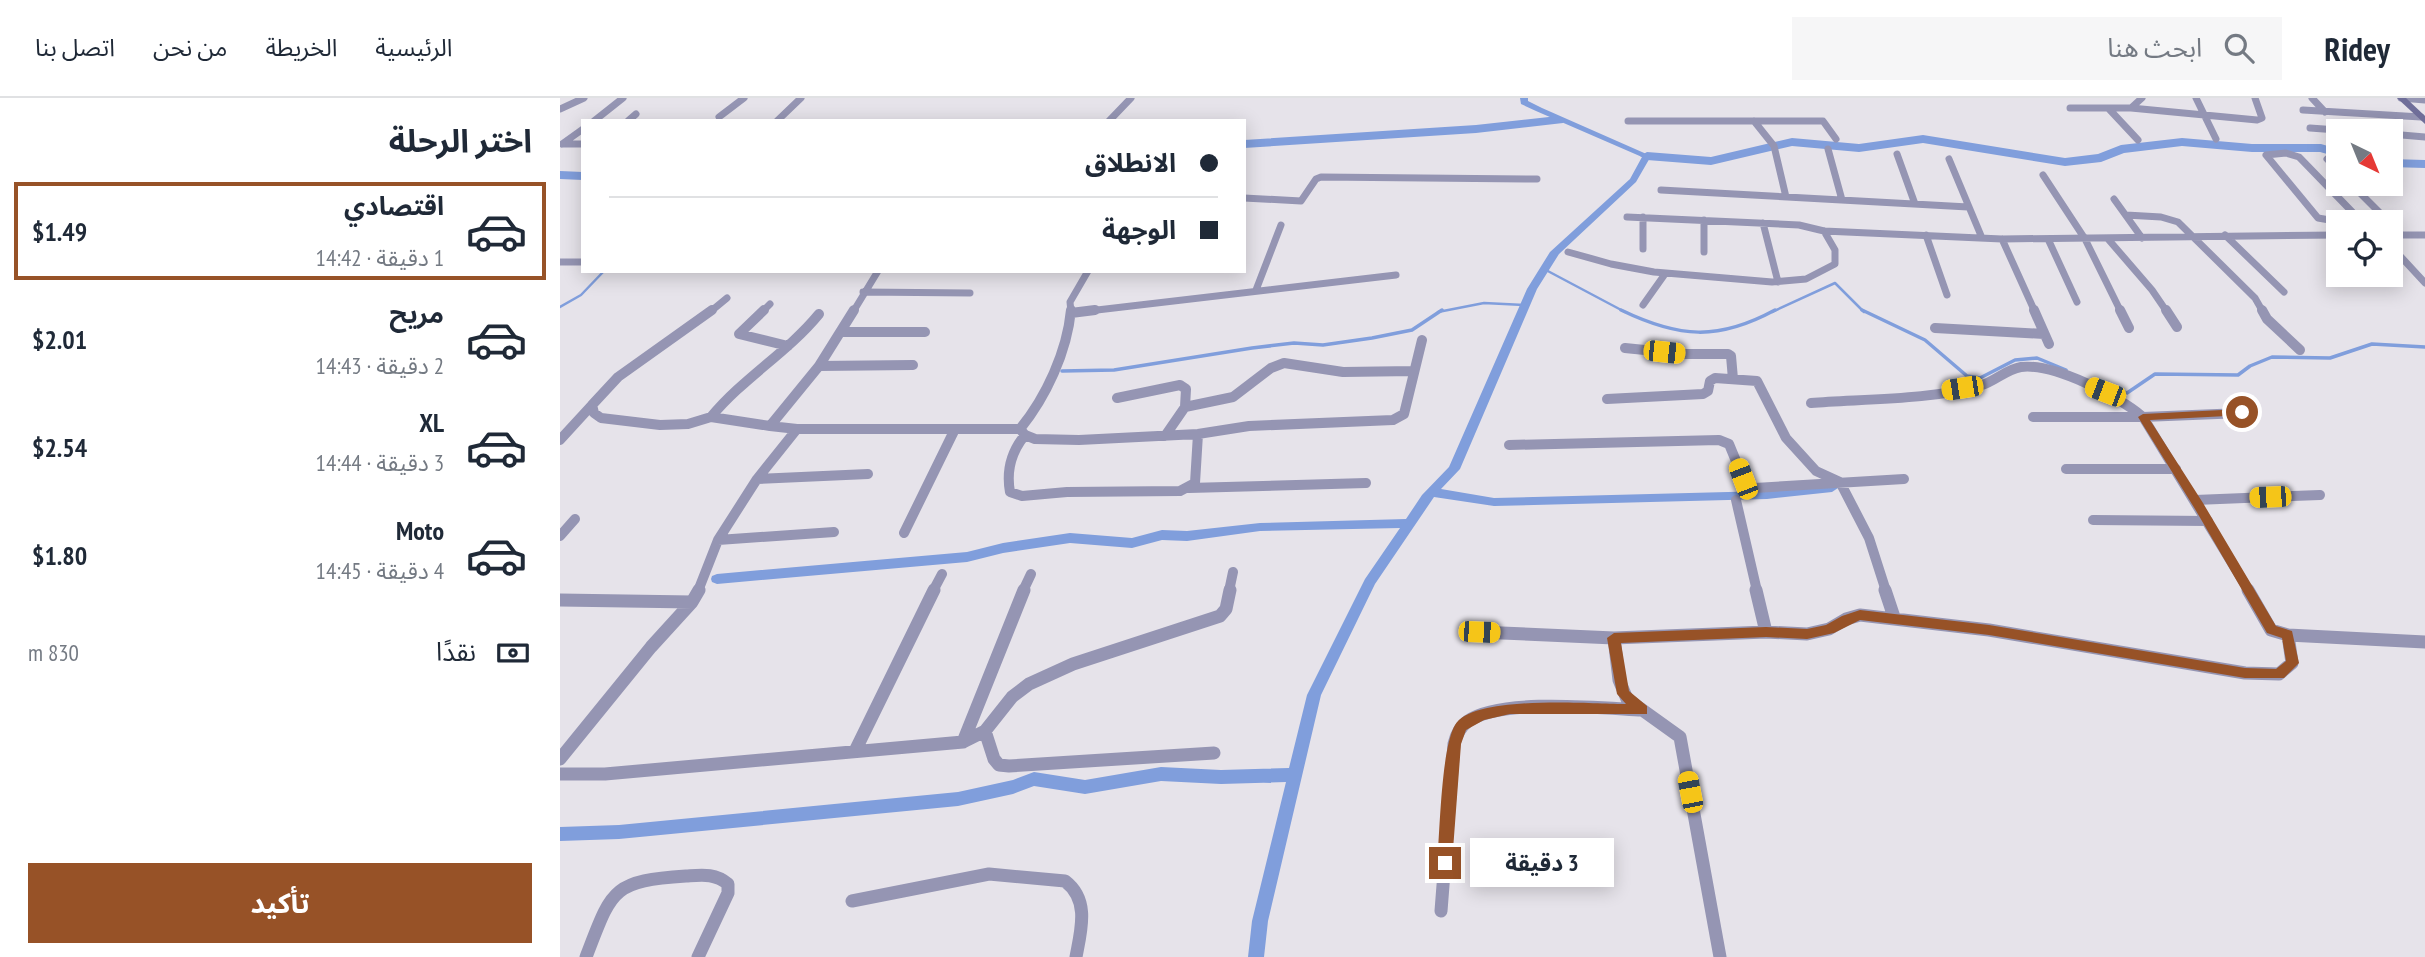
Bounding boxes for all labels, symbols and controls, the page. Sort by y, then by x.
search box [1792,17,2282,80]
text: Ridey [2324,27,2390,70]
icon: search [2220,29,2258,67]
text: ابحث هنا [2107,31,2202,64]
text: اتصل بنا [35,32,115,63]
text: من نحن [153,32,227,63]
text: الخريطة [265,32,337,63]
text: الرئيسية [375,32,453,63]
text: اختر الرحلة [389,119,532,161]
north arrow [2326,119,2403,196]
map controls [2326,119,2403,287]
text: الانطلاق [1085,146,1176,179]
text: اقتصادي [344,189,444,222]
icon: car [465,200,528,263]
button: locate [2326,210,2403,287]
text: الوجهة [1102,213,1176,246]
text: $1.49 [32,215,87,248]
text: 1 دقيقة · 14:42 [316,243,444,272]
text: مريح [389,297,444,330]
icon: car [465,308,528,371]
text: $2.01 [32,323,87,356]
car [1643,339,1686,365]
text: 2 دقيقة · 14:43 [316,351,444,380]
car [1940,374,1985,402]
car [2082,375,2129,409]
route start [2226,396,2258,428]
text: XL [419,406,444,439]
icon: car [465,416,528,479]
text: $2.54 [32,431,87,464]
text: 3 دقيقة · 14:44 [316,448,444,477]
car [1726,456,1761,502]
car [2249,486,2292,508]
text: Moto [396,514,444,547]
icon: car [465,524,528,587]
text: $1.80 [32,539,87,572]
text: 4 دقيقة · 14:45 [316,556,444,585]
car [1458,621,1501,643]
icon: cash [494,634,532,672]
text: نقدًا [436,635,476,668]
text: 830 m [28,638,79,667]
car [1676,769,1705,815]
callout: 3 دقيقة [1470,838,1613,888]
route end [1429,847,1461,879]
text: 3 دقيقة [1505,848,1579,877]
button: تأكيد [28,863,532,943]

